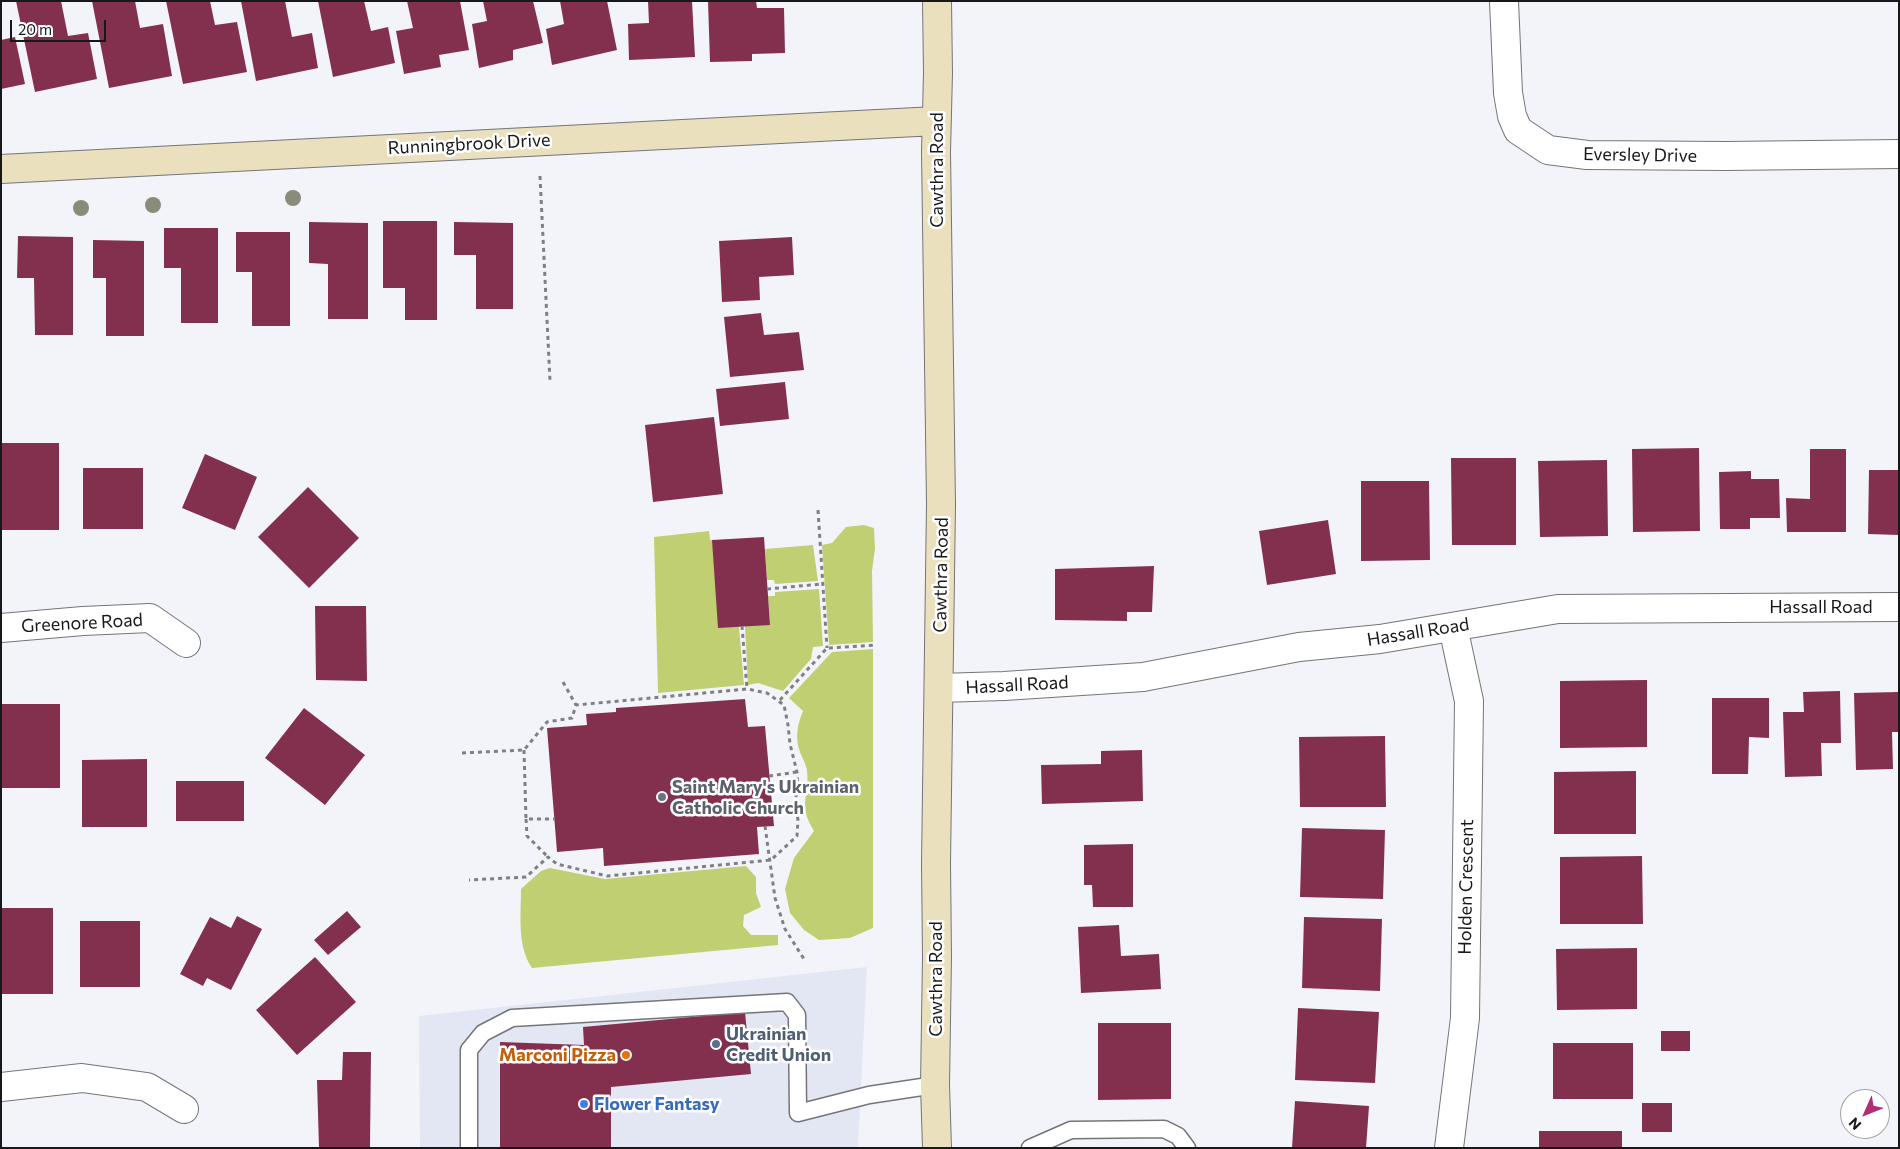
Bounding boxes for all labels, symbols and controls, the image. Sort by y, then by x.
scale bar [12,10,109,42]
text: 20 m [18,20,52,38]
street label: Cawthra Road [926,112,948,228]
street label: Runningbrook Drive [387,129,551,159]
street label: Eversley Drive [1583,143,1697,167]
street label: Cawthra Road [929,517,953,633]
street label: Hassall Road [1769,596,1873,618]
street label: Greenore Road [21,609,143,637]
street label: Hassall Road [1365,613,1471,651]
street label: Hassall Road [965,672,1069,698]
place label: Saint Mary's Ukrainian Catholic Church [672,776,859,819]
marker: Saint Mary's Ukrainian Catholic Church [656,791,668,803]
street label: Holden Crescent [1454,819,1478,955]
street label: Cawthra Road [925,921,947,1037]
place label: Ukrainian Credit Union [726,1023,831,1066]
marker: Ukrainian Credit Union [710,1038,722,1050]
place label: Marconi Pizza [499,1044,616,1066]
marker: Marconi Pizza [620,1049,632,1061]
north arrow [1840,1089,1890,1139]
place label: Flower Fantasy [594,1093,720,1115]
marker: Flower Fantasy [578,1098,590,1110]
text: N [1845,1114,1864,1134]

